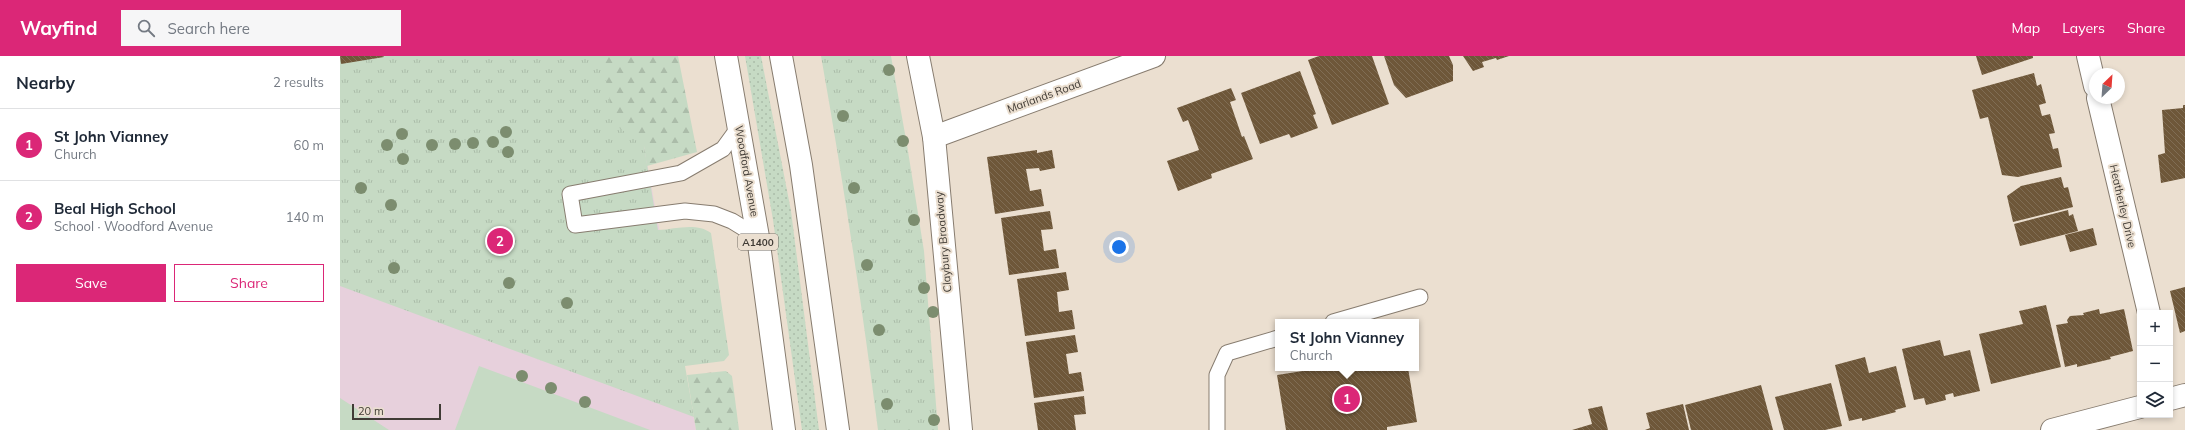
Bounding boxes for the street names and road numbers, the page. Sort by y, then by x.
street label: Marlands Road [1005,76,1083,116]
street label: Woodford Avenue [732,124,762,218]
street label: Heatherley Drive [2107,163,2139,249]
street label: Claybury Broadway [932,191,954,293]
road number: A1400 [738,234,778,250]

